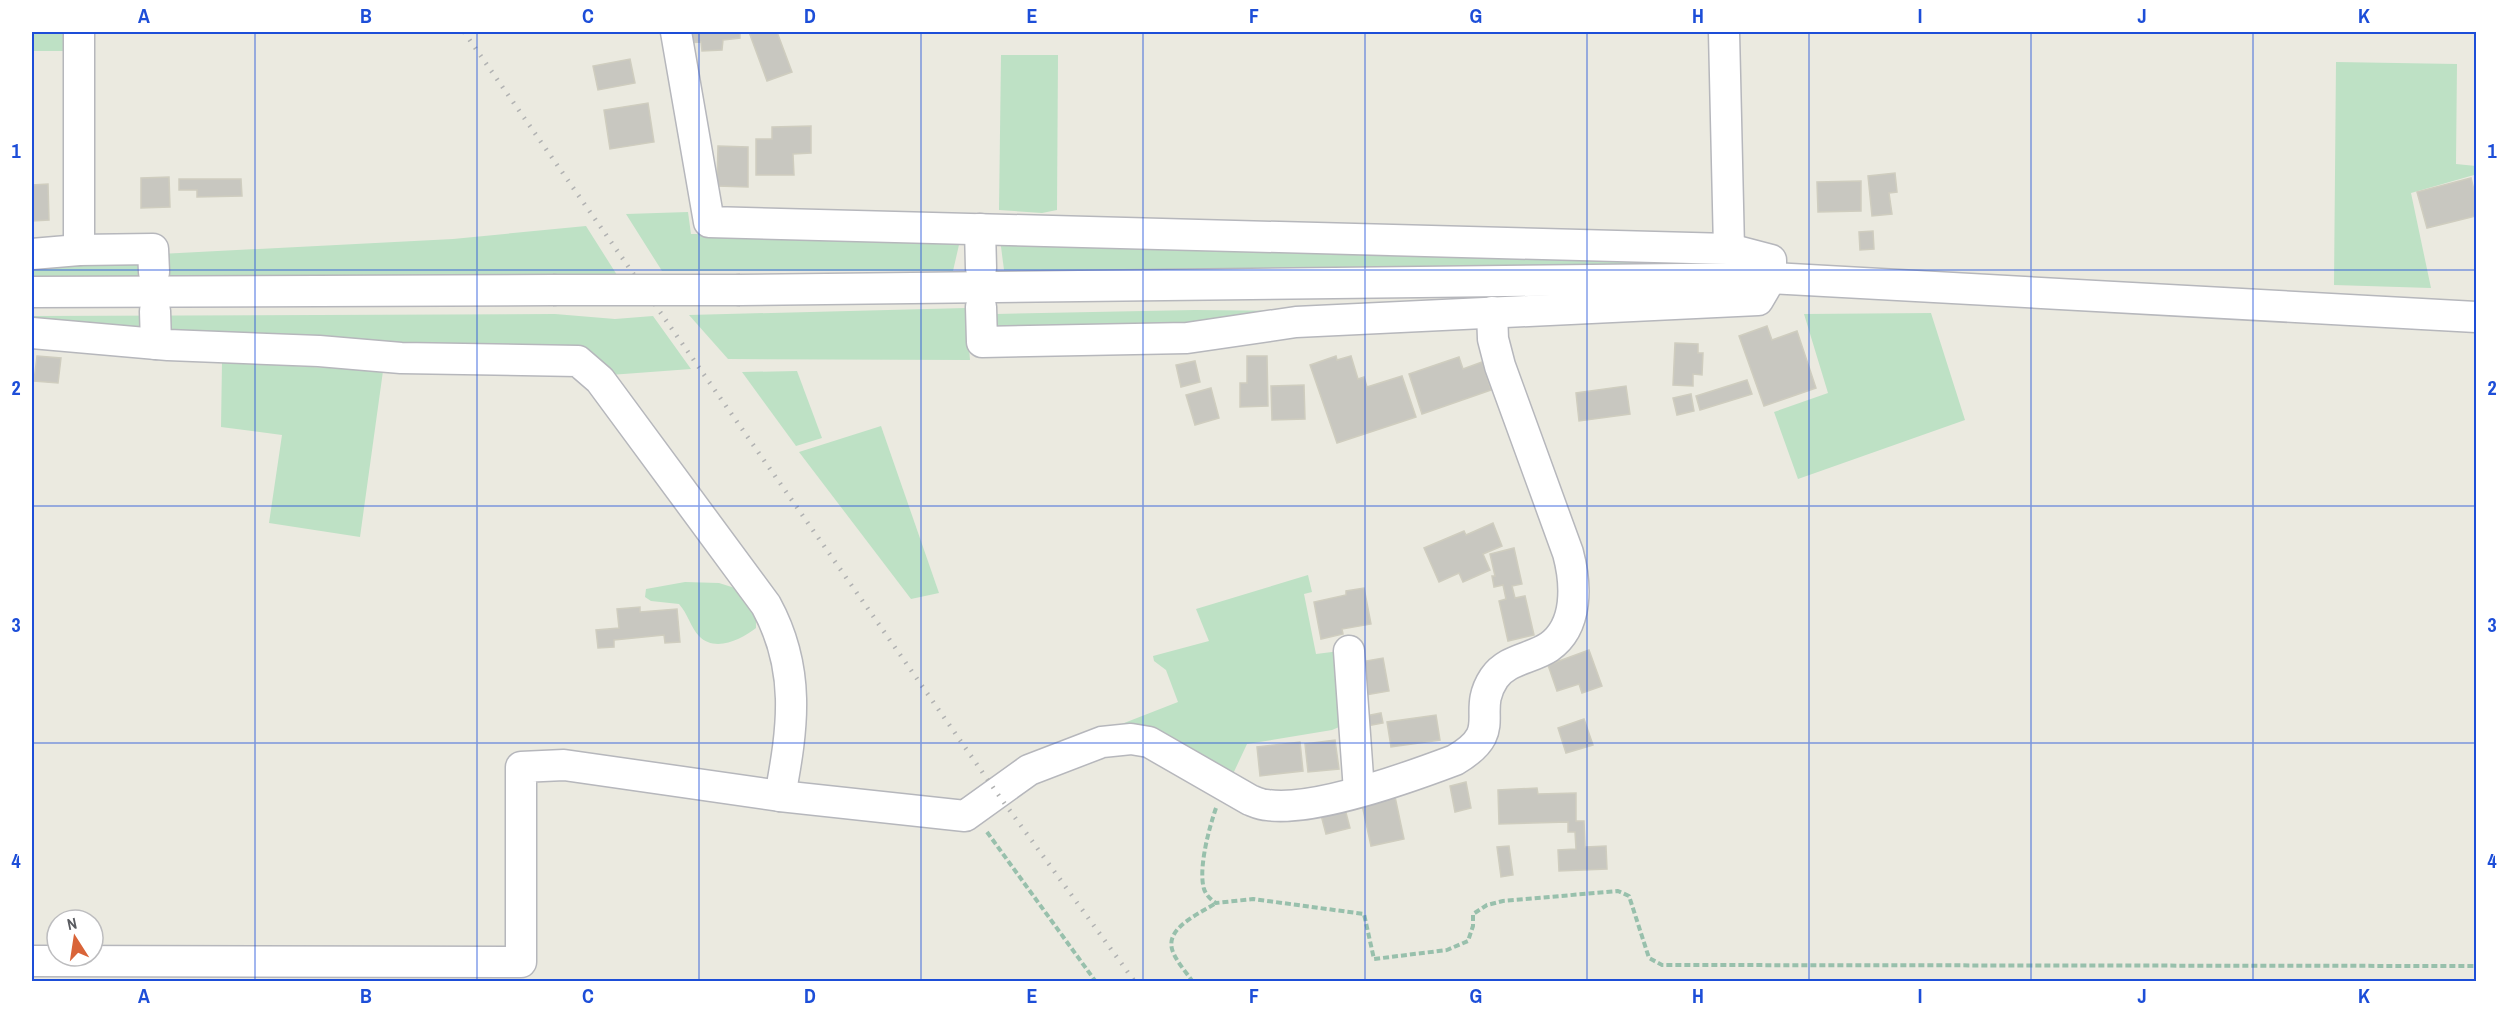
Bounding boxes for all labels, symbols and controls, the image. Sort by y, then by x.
text: A [138,2,150,29]
text: B [360,2,372,29]
text: C [582,2,594,29]
text: D [804,2,816,29]
text: E [1027,2,1038,29]
text: F [1249,2,1259,29]
text: G [1470,2,1482,29]
text: H [1692,2,1704,29]
text: I [1918,2,1922,29]
text: J [2137,2,2147,29]
text: K [2358,2,2370,29]
text: 1 [11,137,21,164]
text: 1 [2487,137,2497,164]
text: 2 [11,374,21,401]
text: 2 [2487,374,2497,401]
text: 3 [11,611,21,638]
text: 3 [2487,611,2497,638]
text: 4 [11,847,21,874]
text: 4 [2487,847,2497,874]
north arrow [45,908,105,968]
text: N [65,912,79,935]
text: A [138,982,150,1009]
text: B [360,982,372,1009]
text: C [582,982,594,1009]
text: D [804,982,816,1009]
text: E [1027,982,1038,1009]
text: F [1249,982,1259,1009]
text: G [1470,982,1482,1009]
text: H [1692,982,1704,1009]
text: I [1918,982,1922,1009]
text: J [2137,982,2147,1009]
text: K [2358,982,2370,1009]

